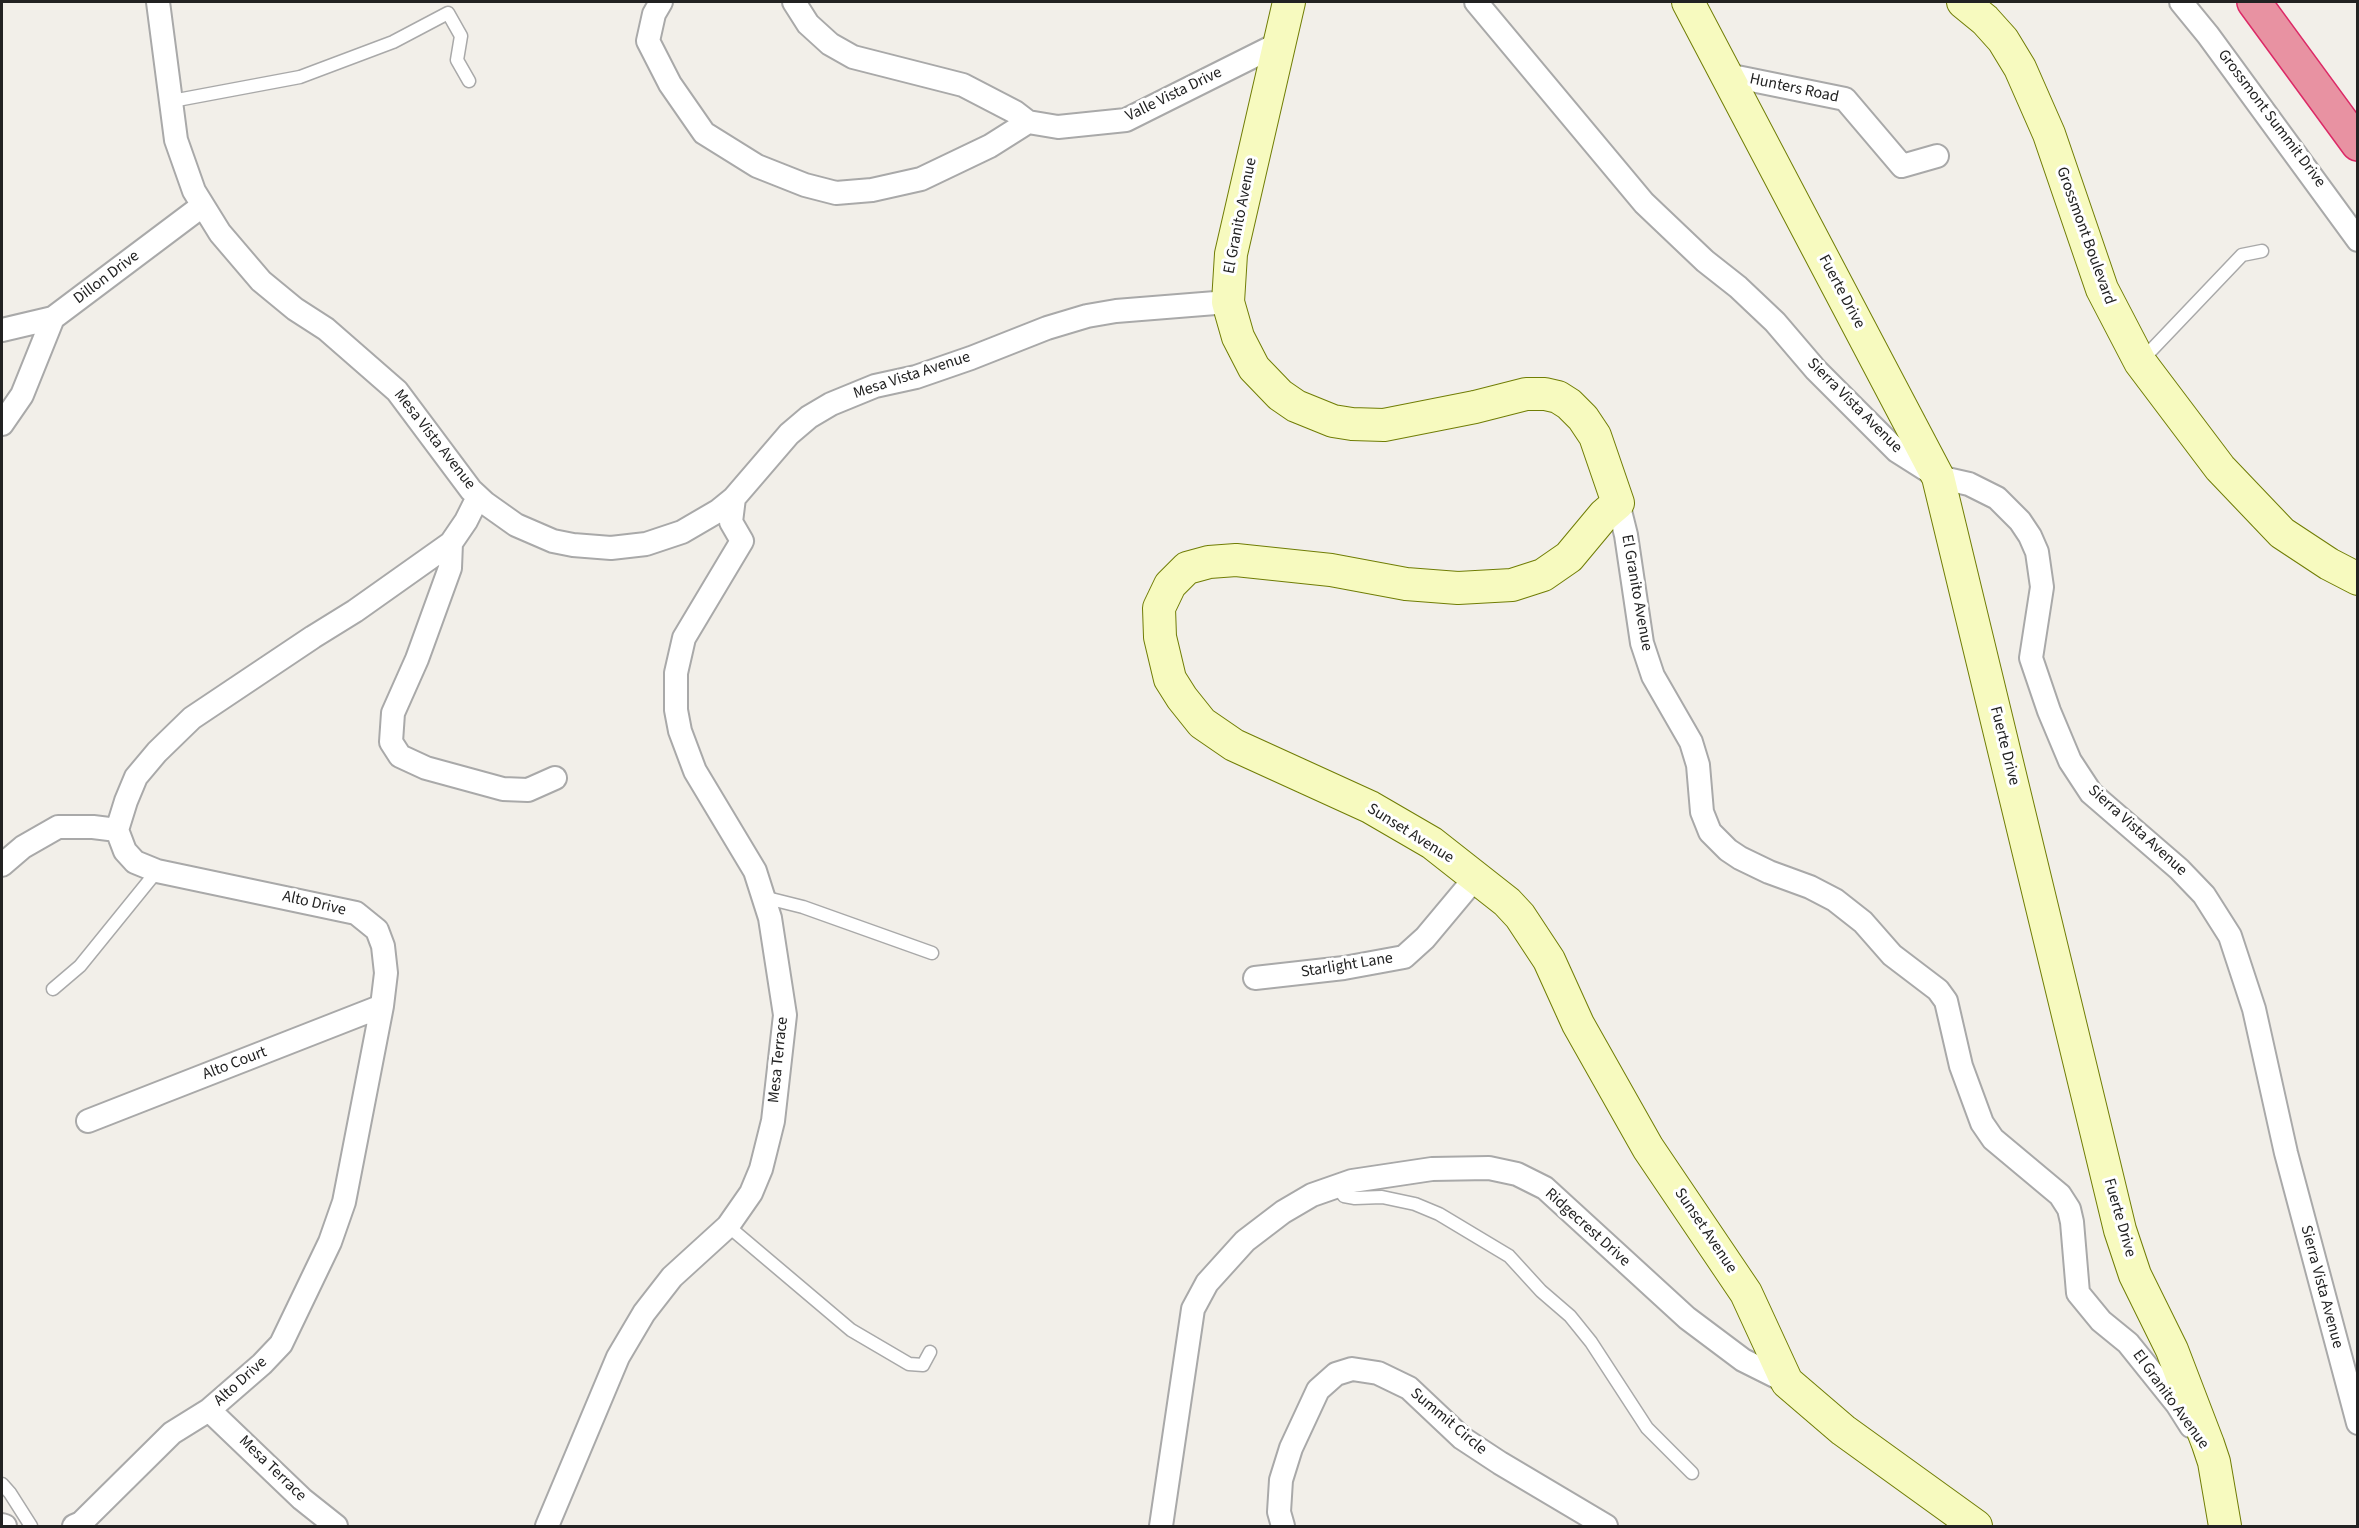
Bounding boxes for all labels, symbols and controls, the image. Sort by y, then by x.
street label: Grossmont Summit Drive [2213,46,2329,192]
street label: Valle Vista Drive [1123,63,1225,127]
street label: Hunters Road [1748,70,1840,108]
street label: El Granito Avenue [1220,156,1262,276]
street label: Grossmont Boulevard [2051,165,2119,307]
street label: Dillon Drive [70,247,144,309]
street label: Fuerte Drive [1814,252,1868,332]
street label: Mesa Vista Avenue [851,348,973,404]
street label: Sierra Vista Avenue [1802,354,1906,458]
street label: Mesa Vista Avenue [389,386,479,494]
street label: El Granito Avenue [1616,533,1656,653]
street label: Fuerte Drive [1985,704,2023,788]
street label: Sierra Vista Avenue [2084,782,2190,880]
street label: Sunset Avenue [1363,800,1457,868]
street label: Alto Drive [280,887,348,921]
street label: Starlight Lane [1300,949,1394,983]
street label: Mesa Terrace [765,1016,793,1104]
street label: Alto Court [200,1043,270,1085]
street label: Fuerte Drive [2099,1177,2139,1259]
street label: Ridgecrest Drive [1540,1185,1634,1271]
street label: Sunset Avenue [1670,1185,1740,1277]
street label: Sierra Vista Avenue [2295,1223,2347,1351]
street label: El Granito Avenue [2128,1347,2212,1453]
street label: Alto Drive [211,1353,271,1411]
street label: Summit Circle [1406,1384,1490,1460]
street label: Mesa Terrace [234,1432,310,1506]

